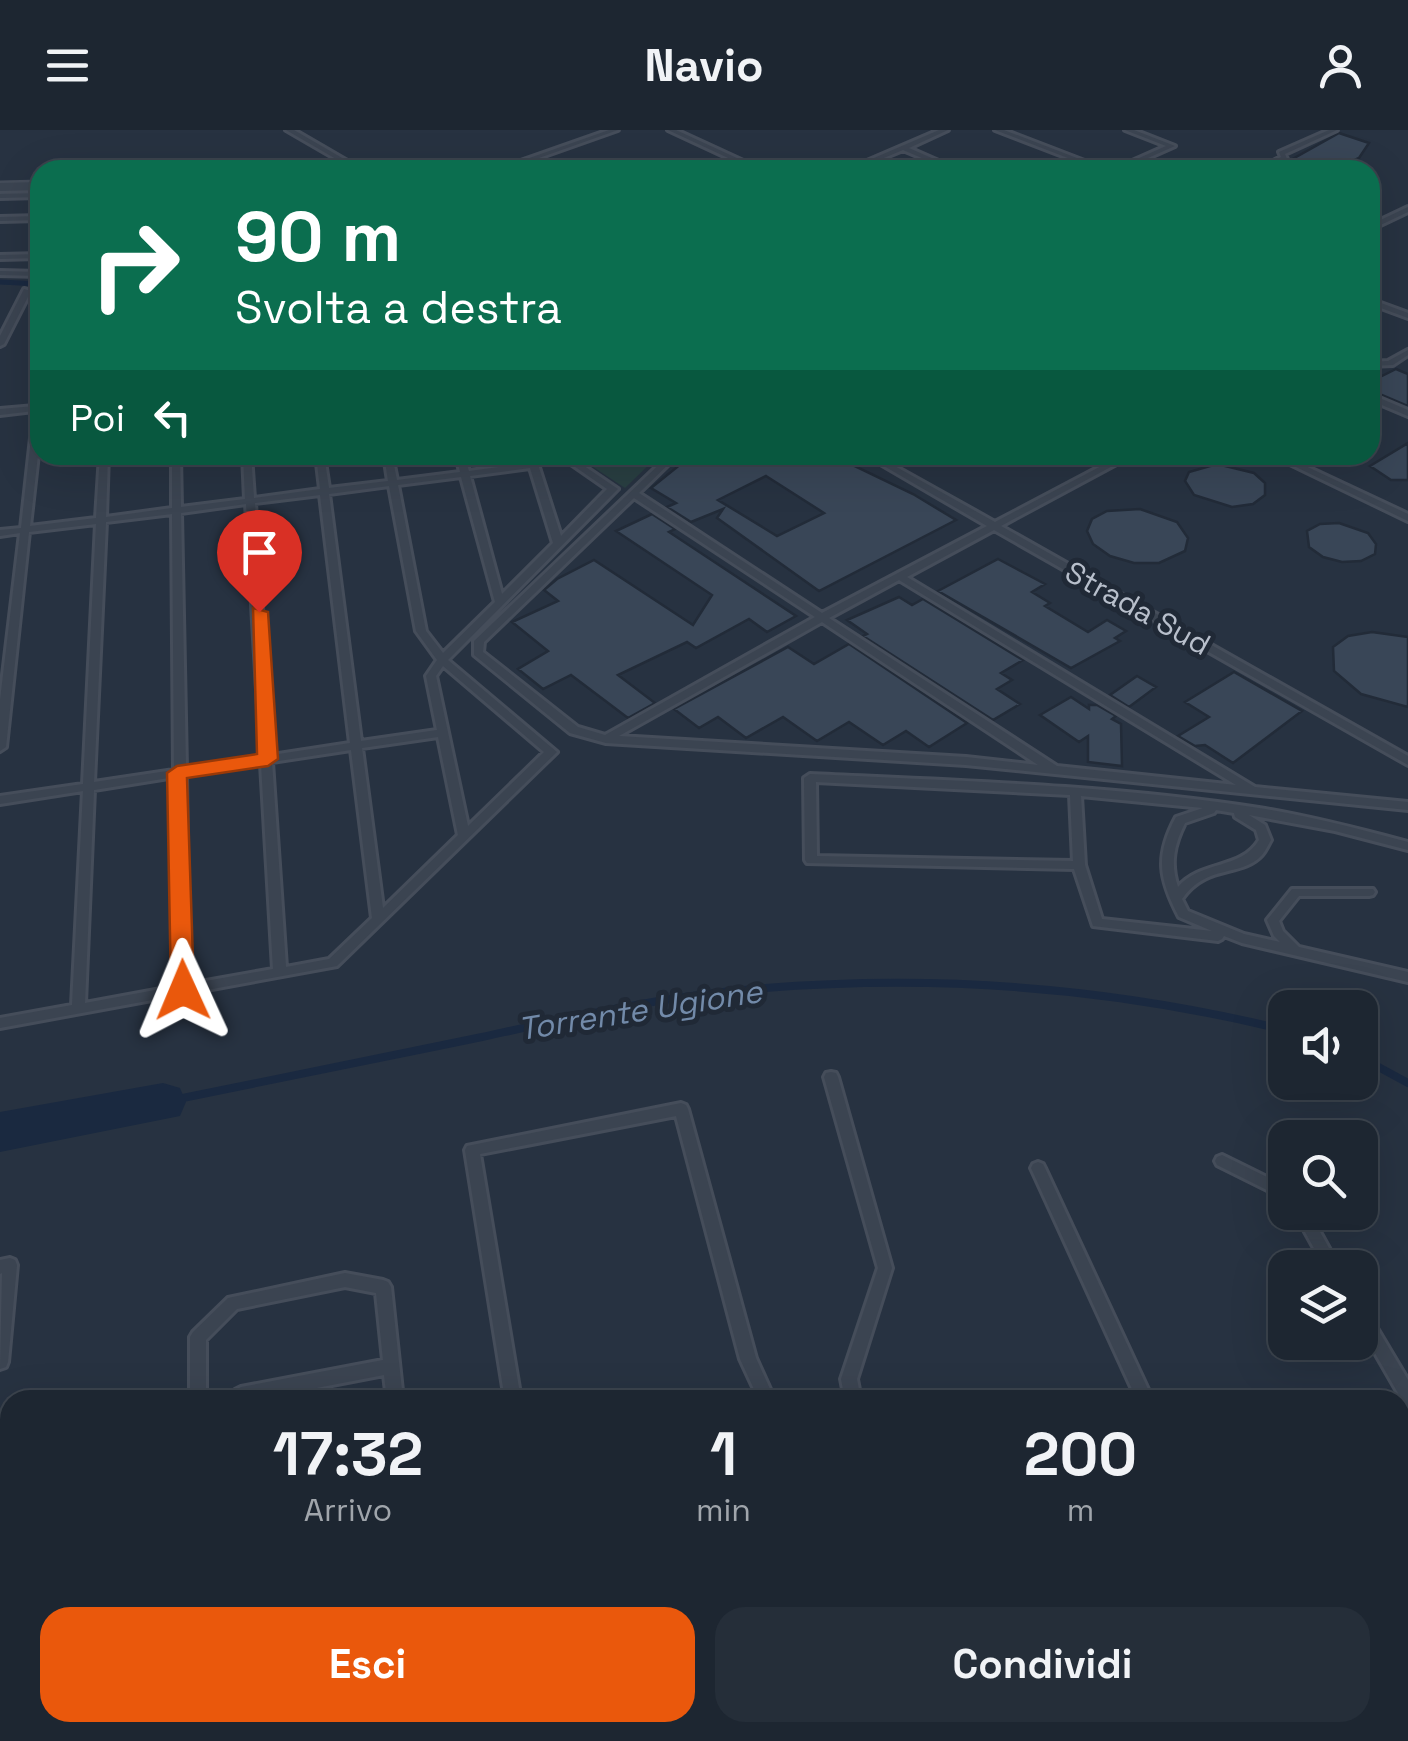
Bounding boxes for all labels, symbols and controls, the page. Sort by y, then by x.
text: Navio [644,37,764,94]
icon: menu [40,38,95,93]
icon: person [1313,38,1368,93]
text: 90 m [235,192,401,281]
icon: right [70,200,200,330]
text: Svolta a destra [235,279,562,336]
icon: left [145,390,200,445]
text: Poi [70,394,125,442]
pin [217,510,302,613]
icon: arrive [232,525,287,580]
street label: Strada Sud [1059,552,1217,664]
position arrow [131,938,235,1042]
water label: Torrente Ugione [515,971,766,1049]
map controls [1268,990,1378,1360]
button: sound [1268,990,1378,1100]
button: search [1268,1120,1378,1230]
button: layers [1268,1250,1378,1360]
text: 17:32 [273,1416,423,1493]
text: 1 [710,1416,737,1493]
text: 200 [1024,1416,1137,1493]
text: Arrivo [304,1490,392,1530]
text: min [696,1490,751,1530]
text: m [1067,1490,1094,1530]
button: Esci [40,1607,695,1722]
button: Condividi [715,1607,1370,1722]

